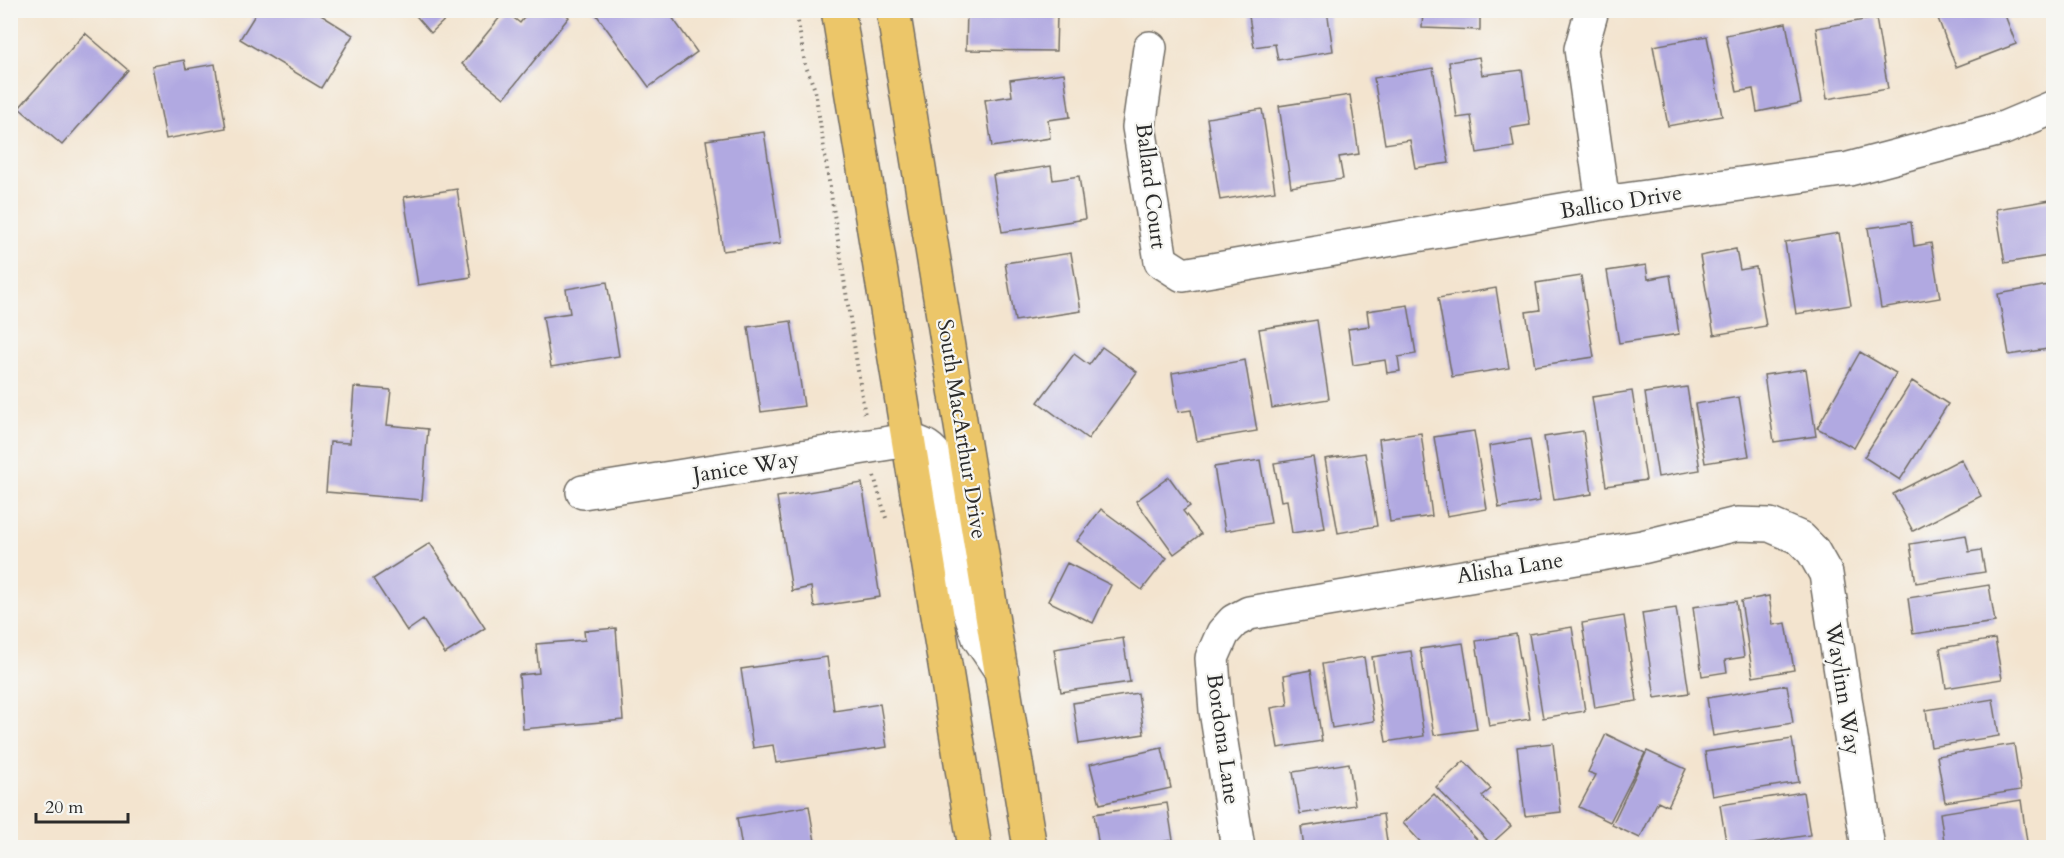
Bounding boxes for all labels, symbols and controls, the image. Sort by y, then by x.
street label: Ballard Court [1128,121,1174,251]
street label: Ballico Drive [1558,178,1684,226]
street label: South MacArthur Drive [930,317,994,541]
street label: Janice Way [688,444,802,491]
street label: Alisha Lane [1455,545,1565,591]
street label: Waylinn Way [1818,620,1868,758]
street label: Bordona Lane [1199,672,1247,806]
scale bar [36,786,128,824]
text: 20 m [45,795,84,820]

